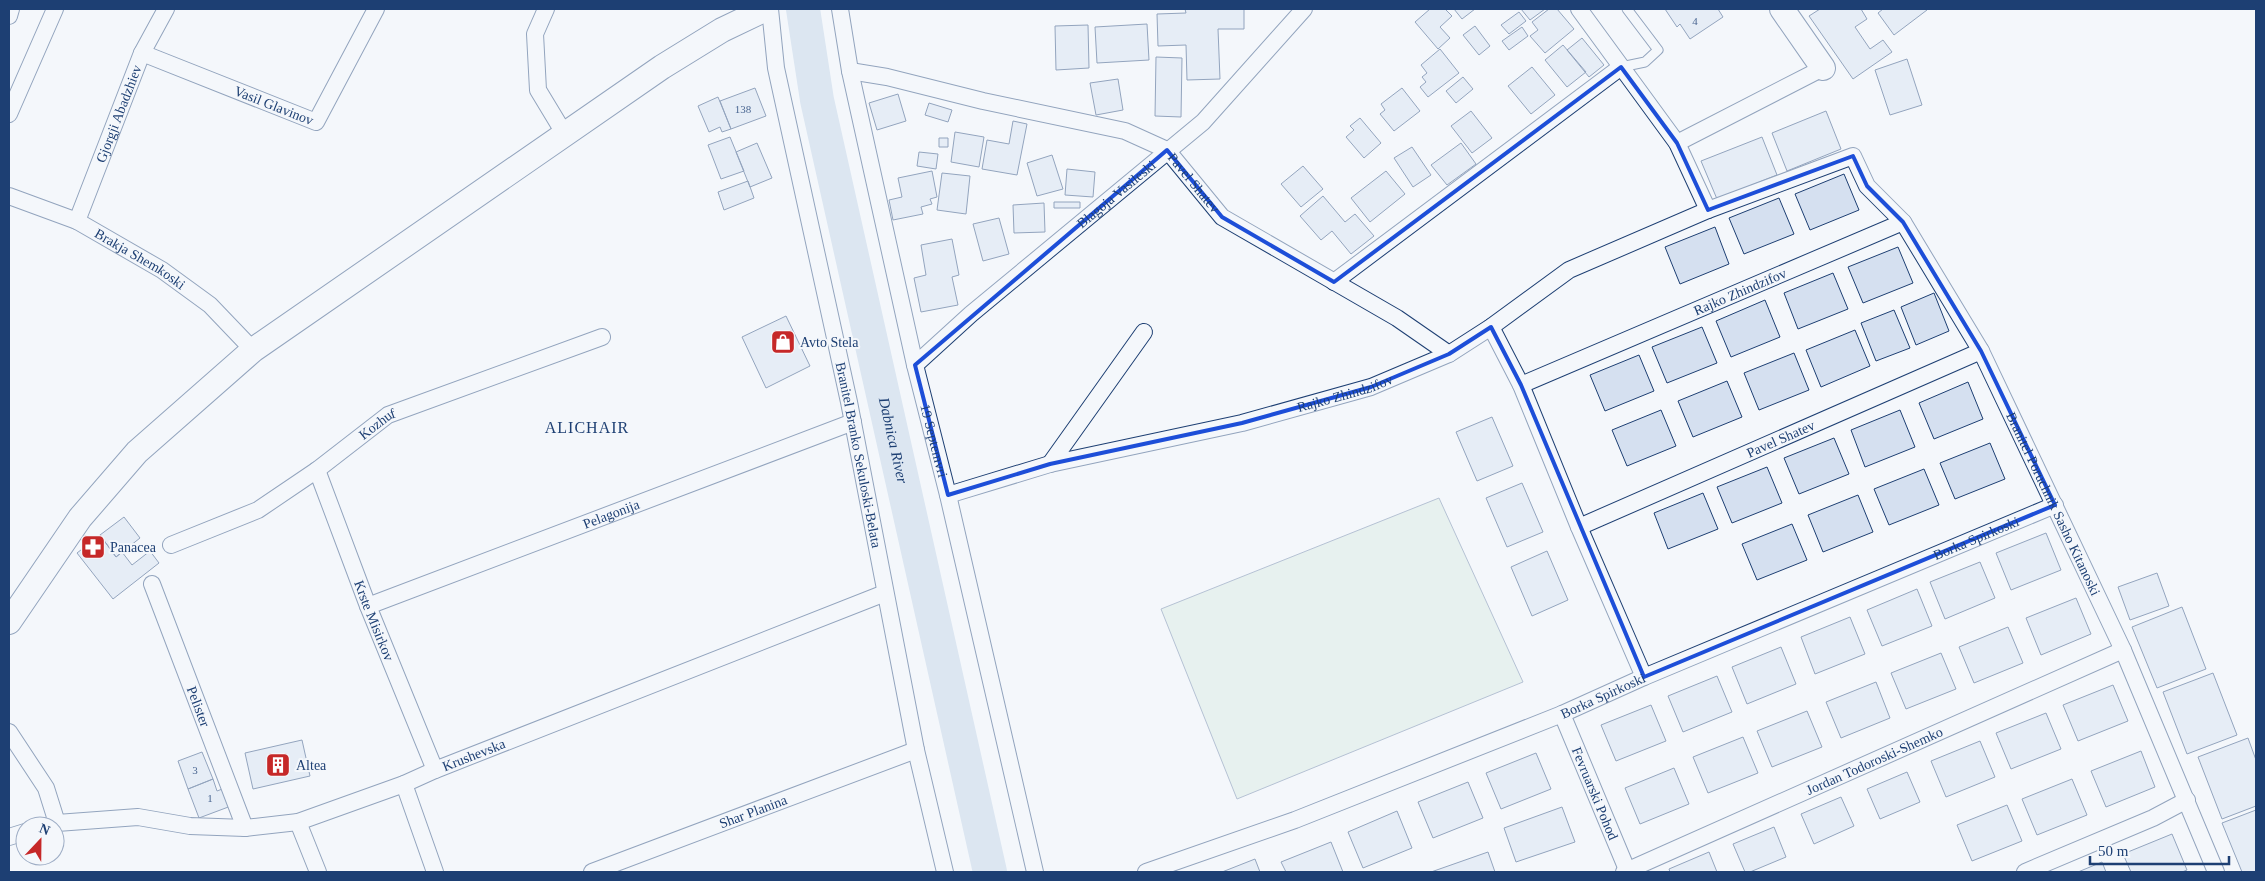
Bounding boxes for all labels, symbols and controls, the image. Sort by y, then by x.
house number: 4 [1692,15,1698,27]
street label: Gjorgji Abadzhiev [93,63,144,165]
street label: Vasil Glavinov [232,83,316,128]
house number: 138 [735,103,752,115]
street label: Pavel Shatev [1165,150,1223,216]
street label: Blagoja Vasileski [1074,157,1158,231]
street label: Brakja Shemkoski [92,225,188,292]
street label: Rajko Zhindzifov [1691,265,1788,318]
shop icon: Avto Stela [770,329,796,355]
place label: Avto Stela [800,335,859,350]
street label: Branitel Branko Sekuloski-Belata [833,361,885,550]
street label: Rajko Zhindzifov [1295,371,1395,415]
water label: Dabnica River [876,395,911,485]
street label: 19 Septemvri [918,402,951,479]
street label: Kozhuf [356,405,398,442]
street label: Branitel Poruchnik Sasho Kitanoski [2004,410,2103,598]
street label: Pavel Shatev [1744,417,1817,460]
district label: ALICHAIR [545,419,629,436]
street label: Pelagonija [581,496,642,531]
street label: Borka Spirkoski [1931,513,2021,563]
pharmacy icon: Panacea [80,534,106,560]
place label: Panacea [110,540,157,555]
street label: Krste Misirkov [352,578,397,663]
street label: Borka Spirkoski [1558,670,1648,721]
street label: Pelister [184,684,213,729]
street label: Jordan Todoroski-Shemko [1804,724,1945,798]
street label: Krushevska [440,735,508,774]
street label: Fevruarski Pohod [1569,745,1621,842]
building icon: Altea [265,752,291,778]
place label: Altea [296,758,327,773]
house number: 3 [192,764,198,776]
house number: 1 [207,792,213,804]
street label: Shar Planina [717,792,790,831]
north arrow [15,816,65,866]
text: N [37,821,52,838]
scale bar [2090,834,2229,866]
text: 50 m [2098,843,2129,859]

